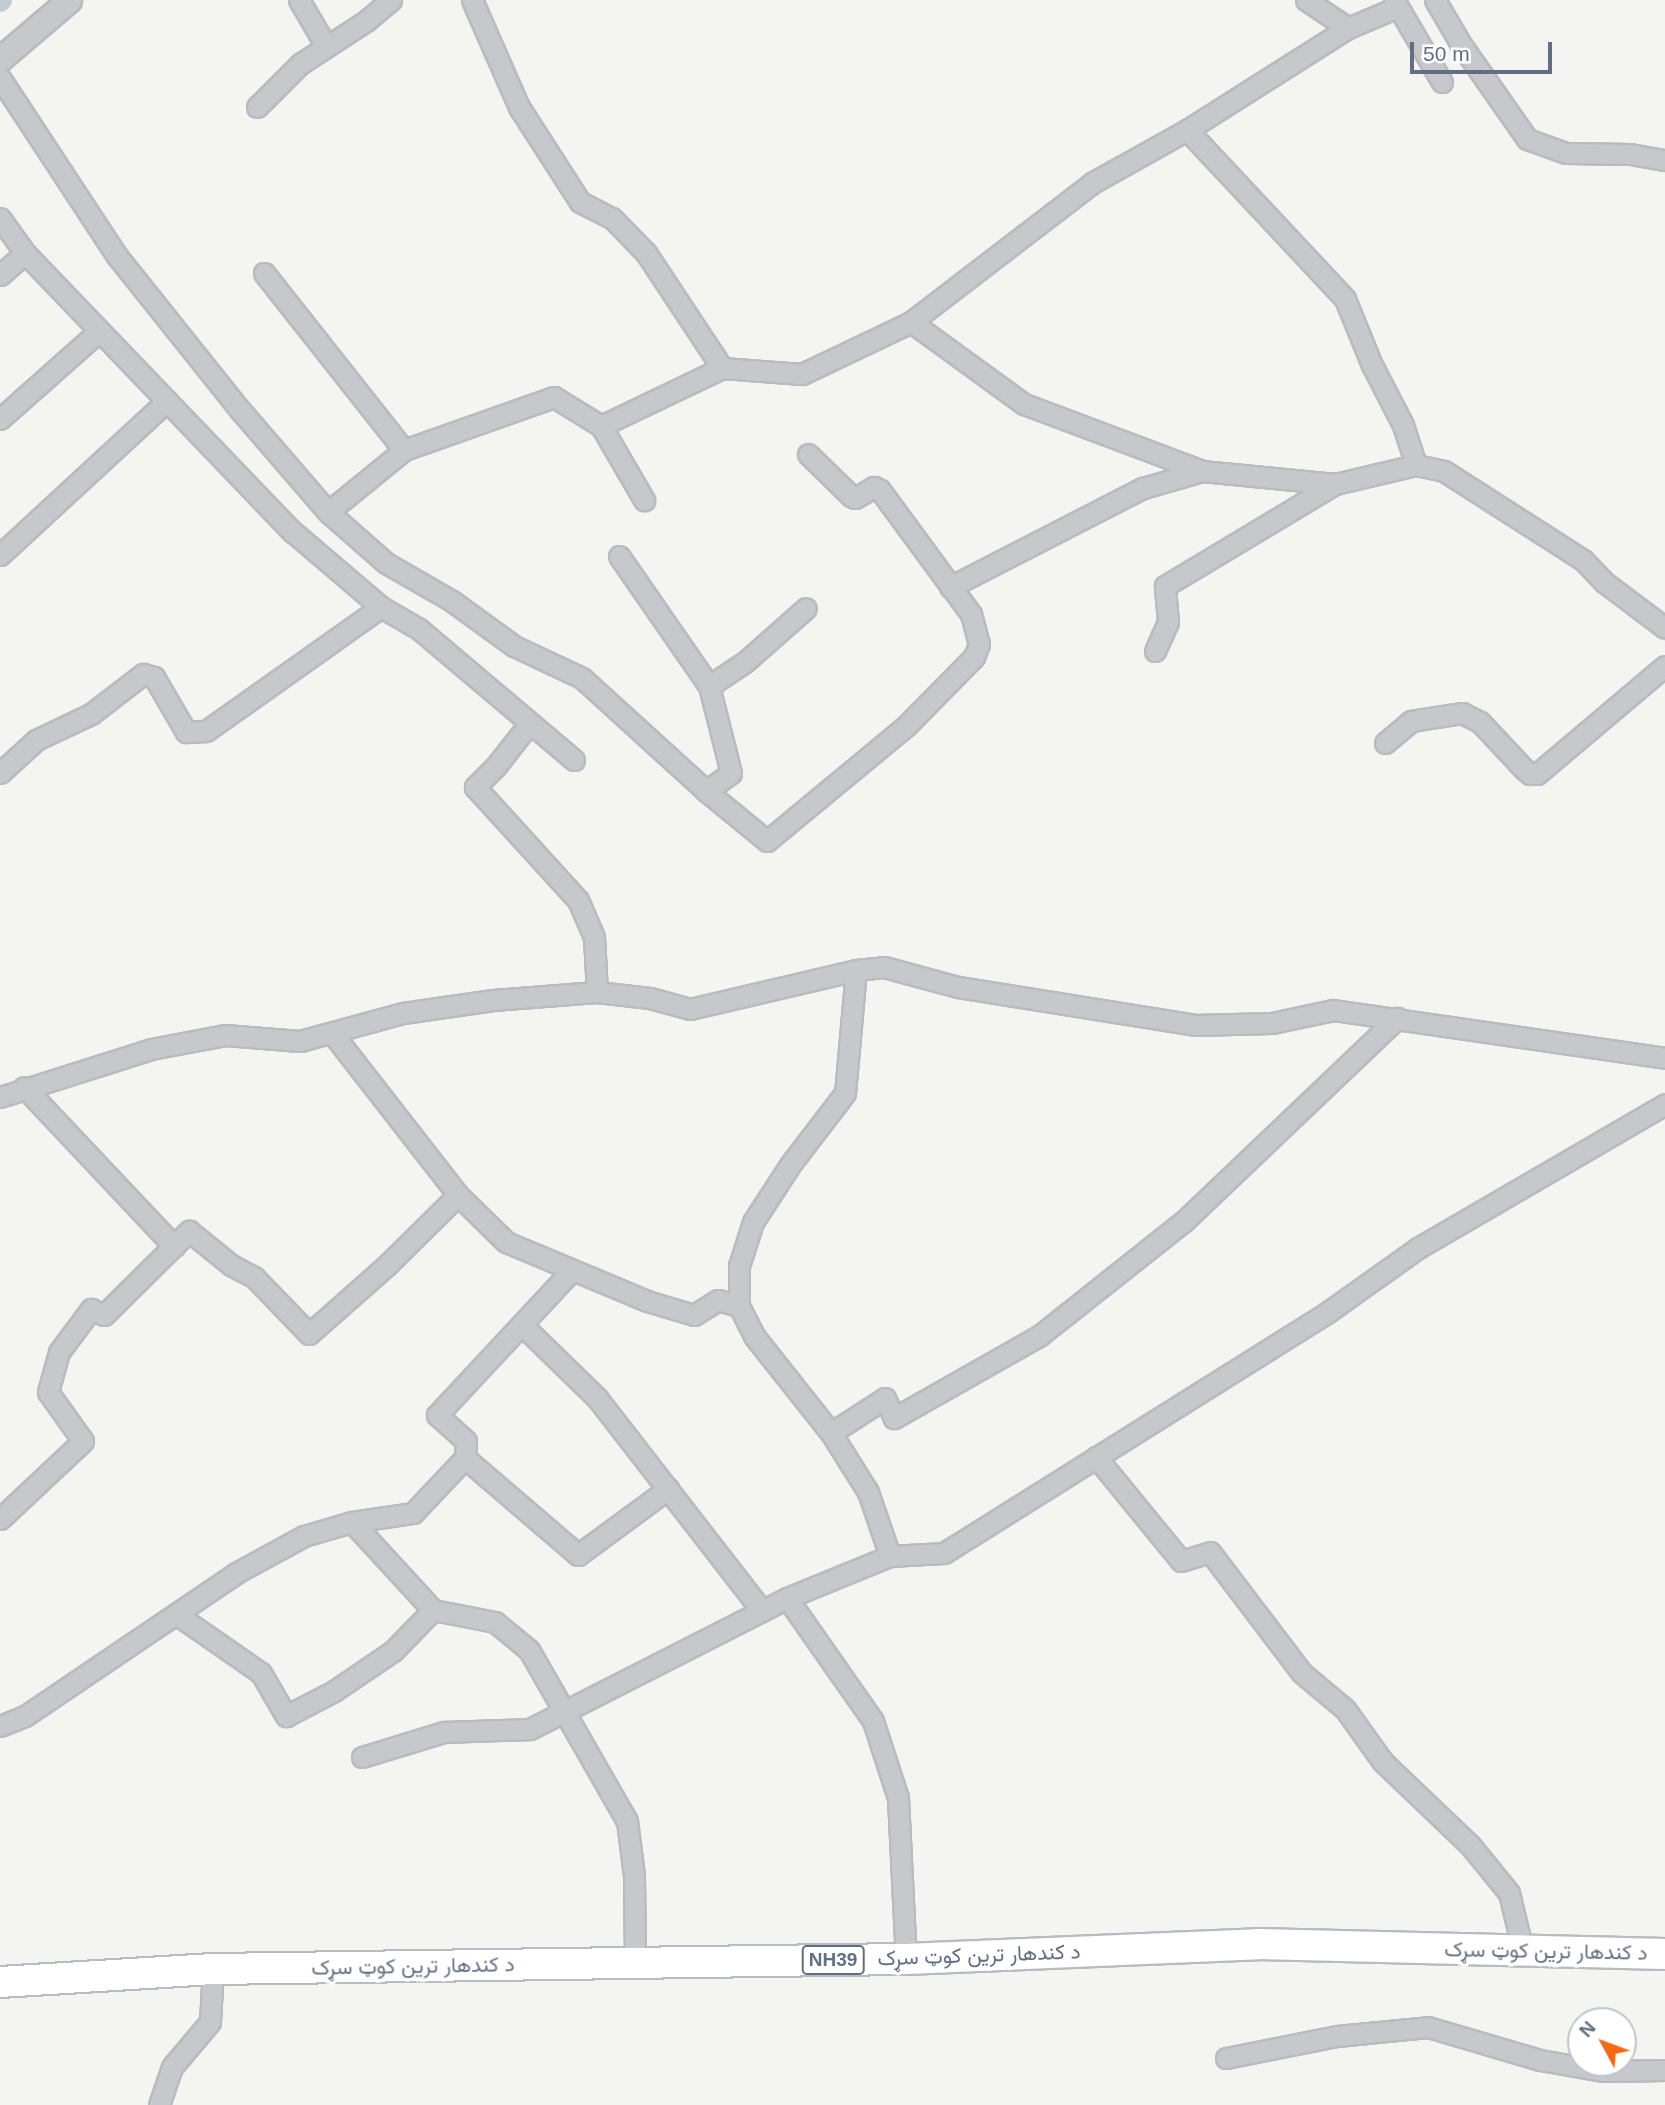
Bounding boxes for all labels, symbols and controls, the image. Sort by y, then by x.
scale bar [1413,28,1555,72]
text: 50 m [1423,42,1470,65]
street label: د کندهار ترين کوټ سړک [1444,1937,1648,1965]
street label: د کندهار ترين کوټ سړک [877,1939,1081,1971]
road number: NH39 [802,1944,864,1976]
street label: د کندهار ترين کوټ سړک [311,1952,515,1980]
north arrow [1567,2007,1637,2077]
text: N [1575,2017,1600,2041]

